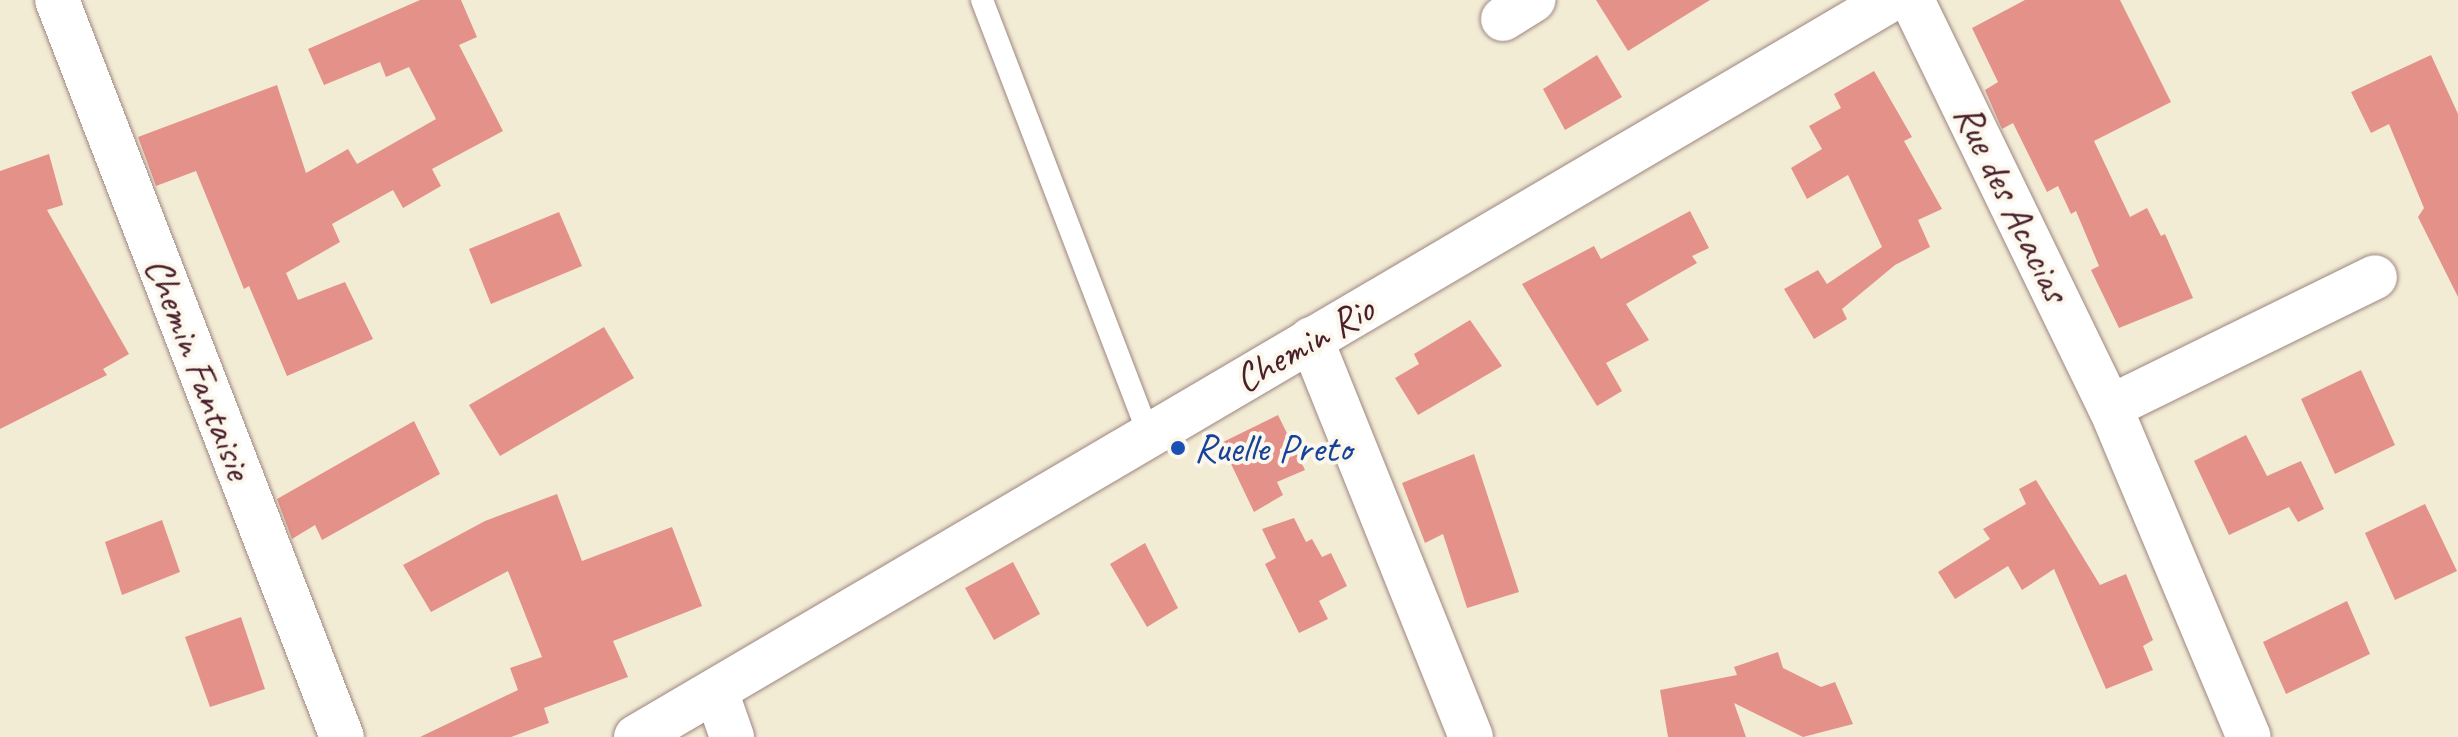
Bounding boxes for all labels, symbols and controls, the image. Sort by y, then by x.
street label: Rue des Acacias [1944,97,2080,309]
street label: Chemin Fantaisie [135,250,263,486]
street label: Chemin Rio [1226,285,1382,403]
place label: Ruelle Preto [1194,424,1352,472]
marker: Ruelle Preto [1169,439,1187,457]

